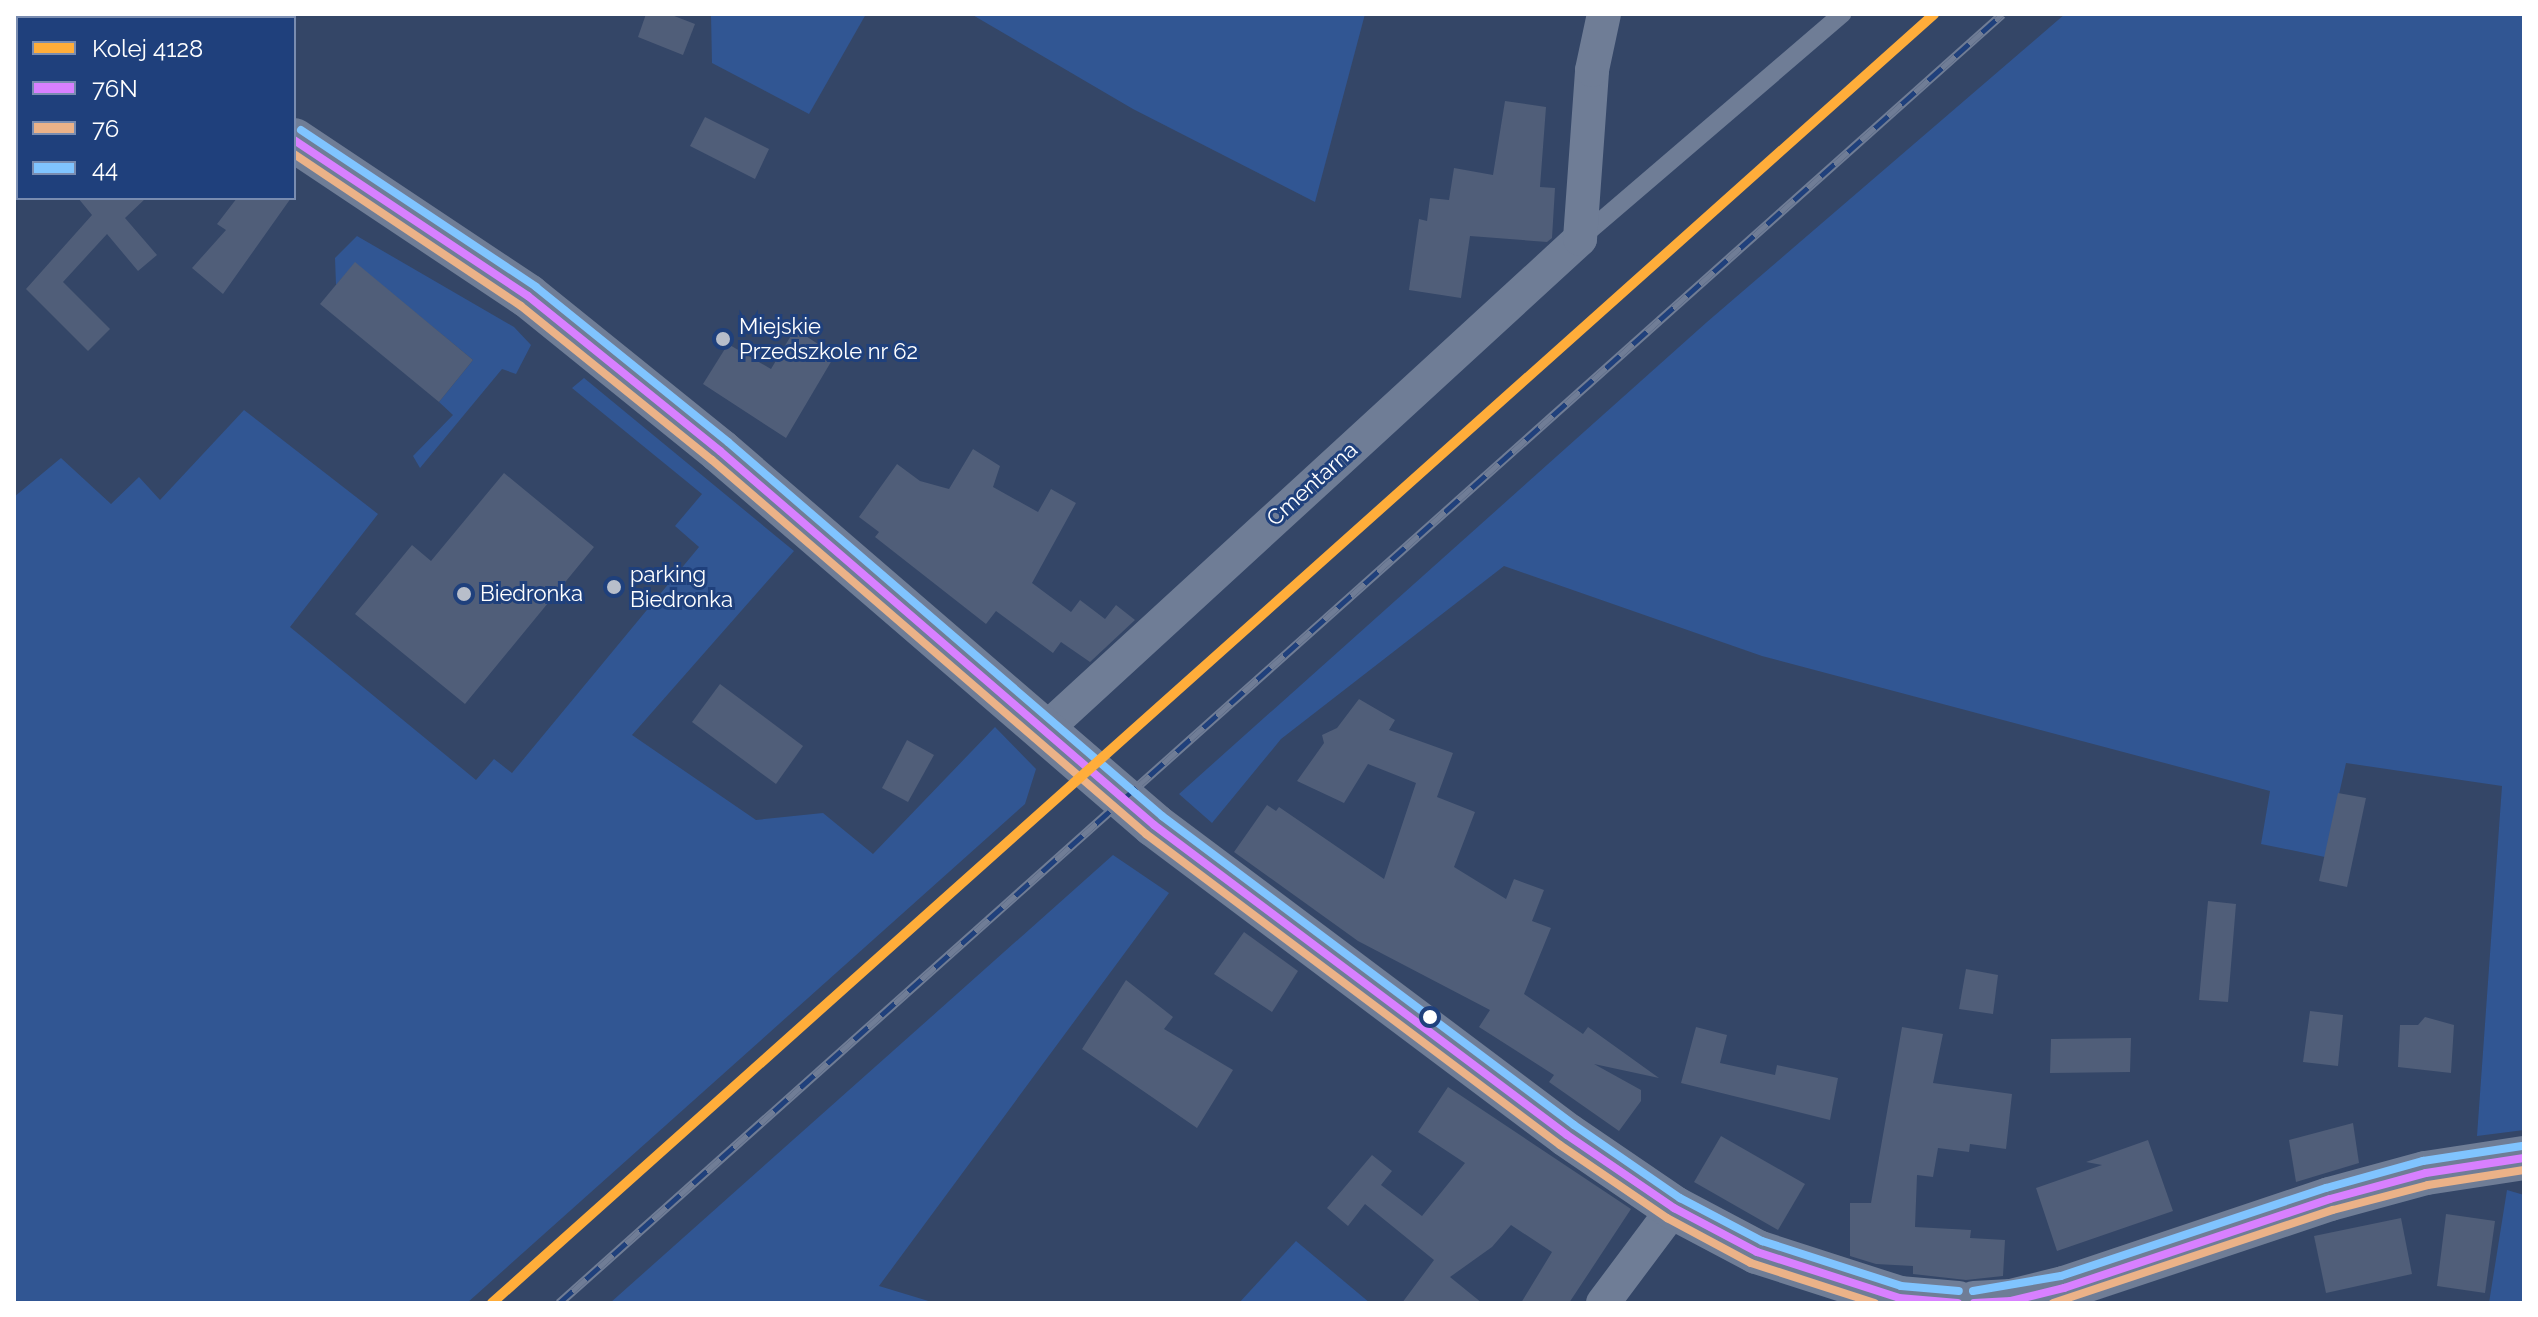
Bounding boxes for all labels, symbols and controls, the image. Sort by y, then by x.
legend [16,16,296,200]
text: Kolej 4128 [92,34,203,63]
text: 76N [92,74,138,103]
text: 76 [92,114,119,143]
text: 44 [92,154,118,183]
place label: Miejskie Przedszkole nr 62 [739,313,919,364]
marker: Miejskie Przedszkole nr 62 [714,330,732,348]
street label: Cmentarna [1261,436,1363,532]
place label: parking Biedronka [630,561,733,612]
marker: parking Biedronka [605,578,623,596]
place label: Biedronka [480,581,583,607]
marker: Biedronka [455,585,473,603]
unlabelled marker [1422,1009,1438,1025]

